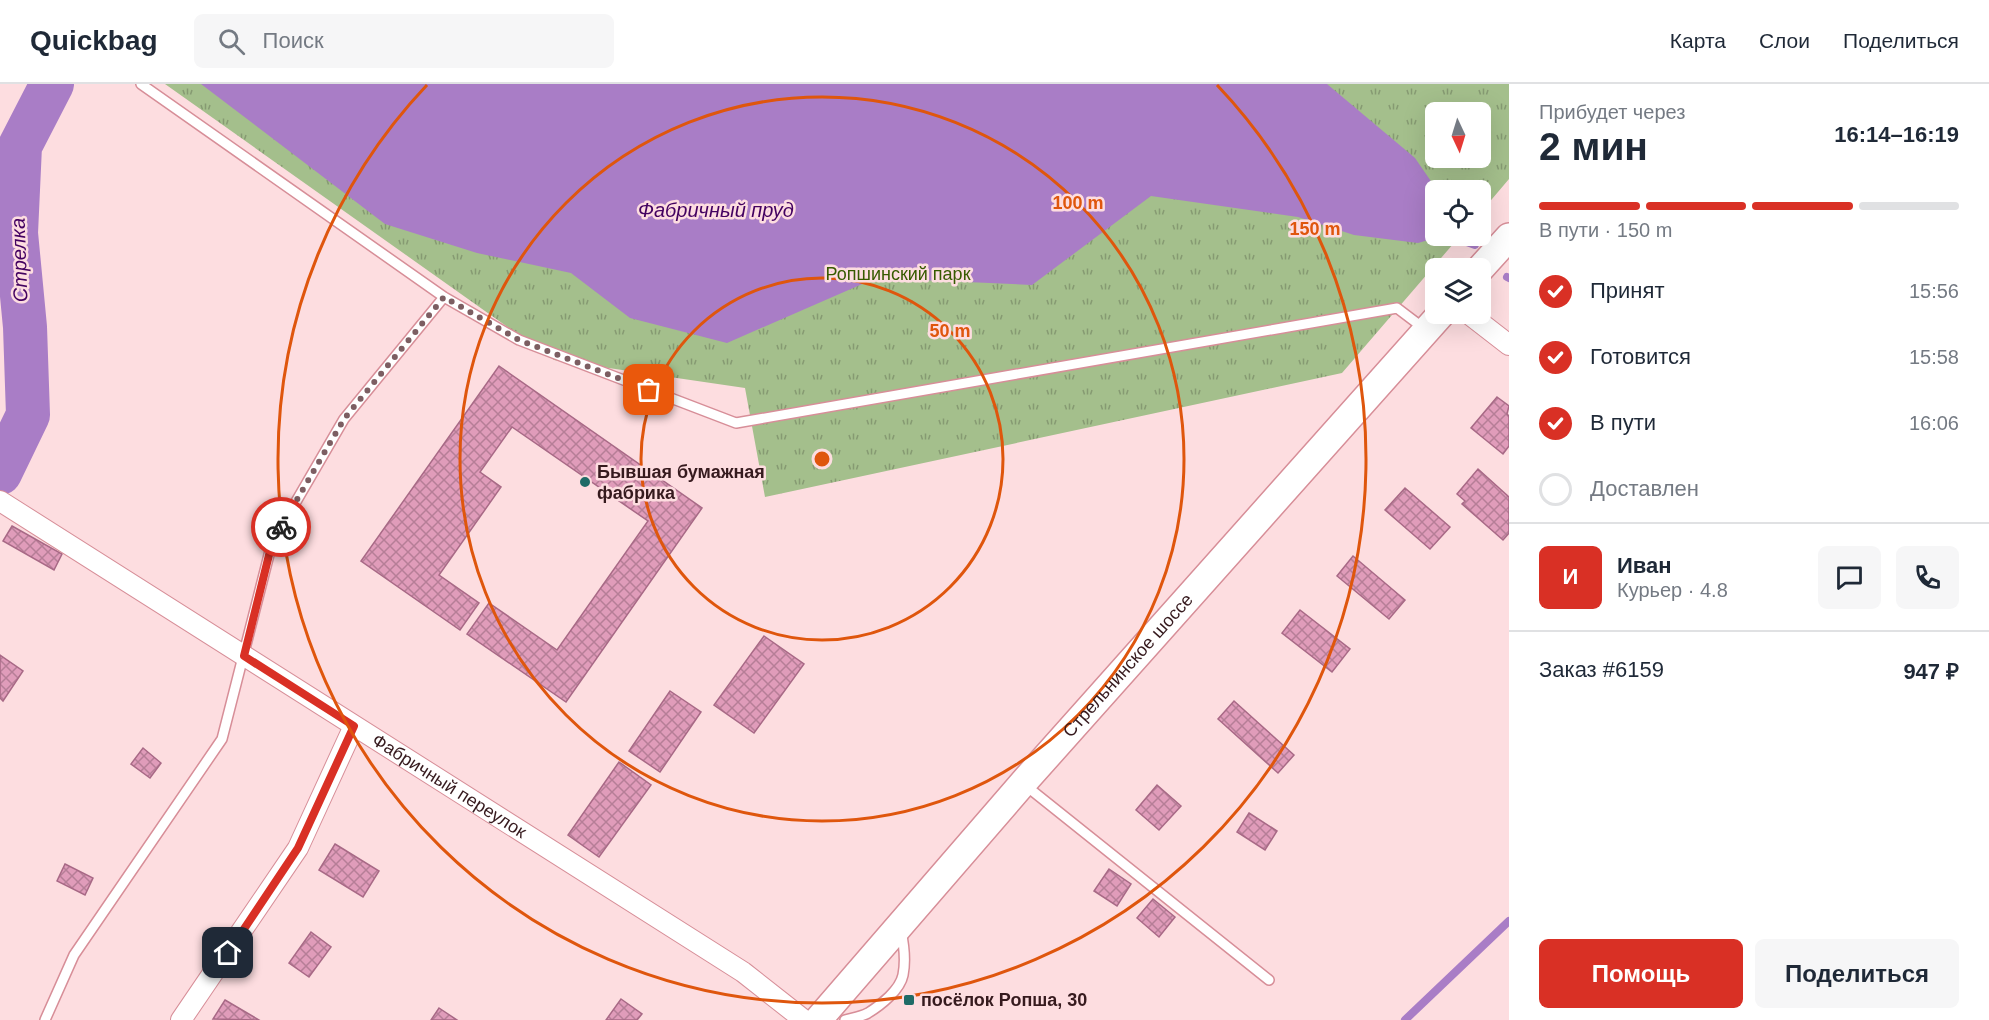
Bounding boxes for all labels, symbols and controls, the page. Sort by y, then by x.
search box [194,14,614,68]
text: Quickbag [30,25,158,56]
icon: search [215,25,248,58]
text: Поиск [263,28,324,53]
text: Карта [1670,29,1726,52]
text: Слои [1759,29,1810,52]
text: Поделиться [1843,29,1959,52]
text: Прибудет через [1539,101,1685,123]
north arrow [1425,102,1491,168]
map controls [1425,102,1491,324]
text: 16:14–16:19 [1834,122,1959,147]
text: 2 мин [1539,125,1648,168]
button: locate [1425,180,1491,246]
text: 100 m [1052,193,1104,213]
water label: Фабричный пруд [638,199,794,221]
water label: Стрелка [7,217,31,303]
text: 150 m [1289,219,1341,239]
text: В пути · 150 m [1539,219,1672,241]
button: layers [1425,258,1491,324]
park label: Ропшинский парк [825,264,971,284]
icon: check [1539,275,1572,308]
text: Принят [1590,278,1664,303]
text: 15:56 [1909,280,1959,302]
text: 50 m [929,321,971,341]
icon: check [1539,341,1572,374]
text: Готовится [1590,344,1691,369]
text: 15:58 [1909,346,1959,368]
pin [623,364,674,415]
icon: bag [632,373,665,406]
icon: check [1539,407,1572,440]
text: В пути [1590,410,1656,435]
text: 16:06 [1909,412,1959,434]
centre of rings [812,449,832,469]
place label: Бывшая бумажная фабрика [597,462,765,503]
marker: Бывшая бумажная фабрика [578,475,592,489]
text: Доставлен [1590,476,1699,501]
courier [251,497,311,557]
icon: bike [265,511,298,544]
button: chat [1818,546,1881,609]
button: phone [1896,546,1959,609]
text: Иван [1617,553,1672,578]
text: И [1563,564,1578,589]
text: Курьер · 4.8 [1617,579,1728,601]
street label: Стрельнинское шоссе [1059,590,1197,741]
text: Заказ #6159 [1539,657,1664,682]
text: 947 ₽ [1903,659,1959,684]
street label: Фабричный переулок [369,730,530,842]
pin [202,927,253,978]
icon: home [211,936,244,969]
button: Помощь [1539,939,1743,1008]
button: Поделиться [1755,939,1959,1008]
place label: посёлок Ропша, 30 [921,990,1087,1010]
marker: посёлок Ропша, 30 [902,993,916,1007]

